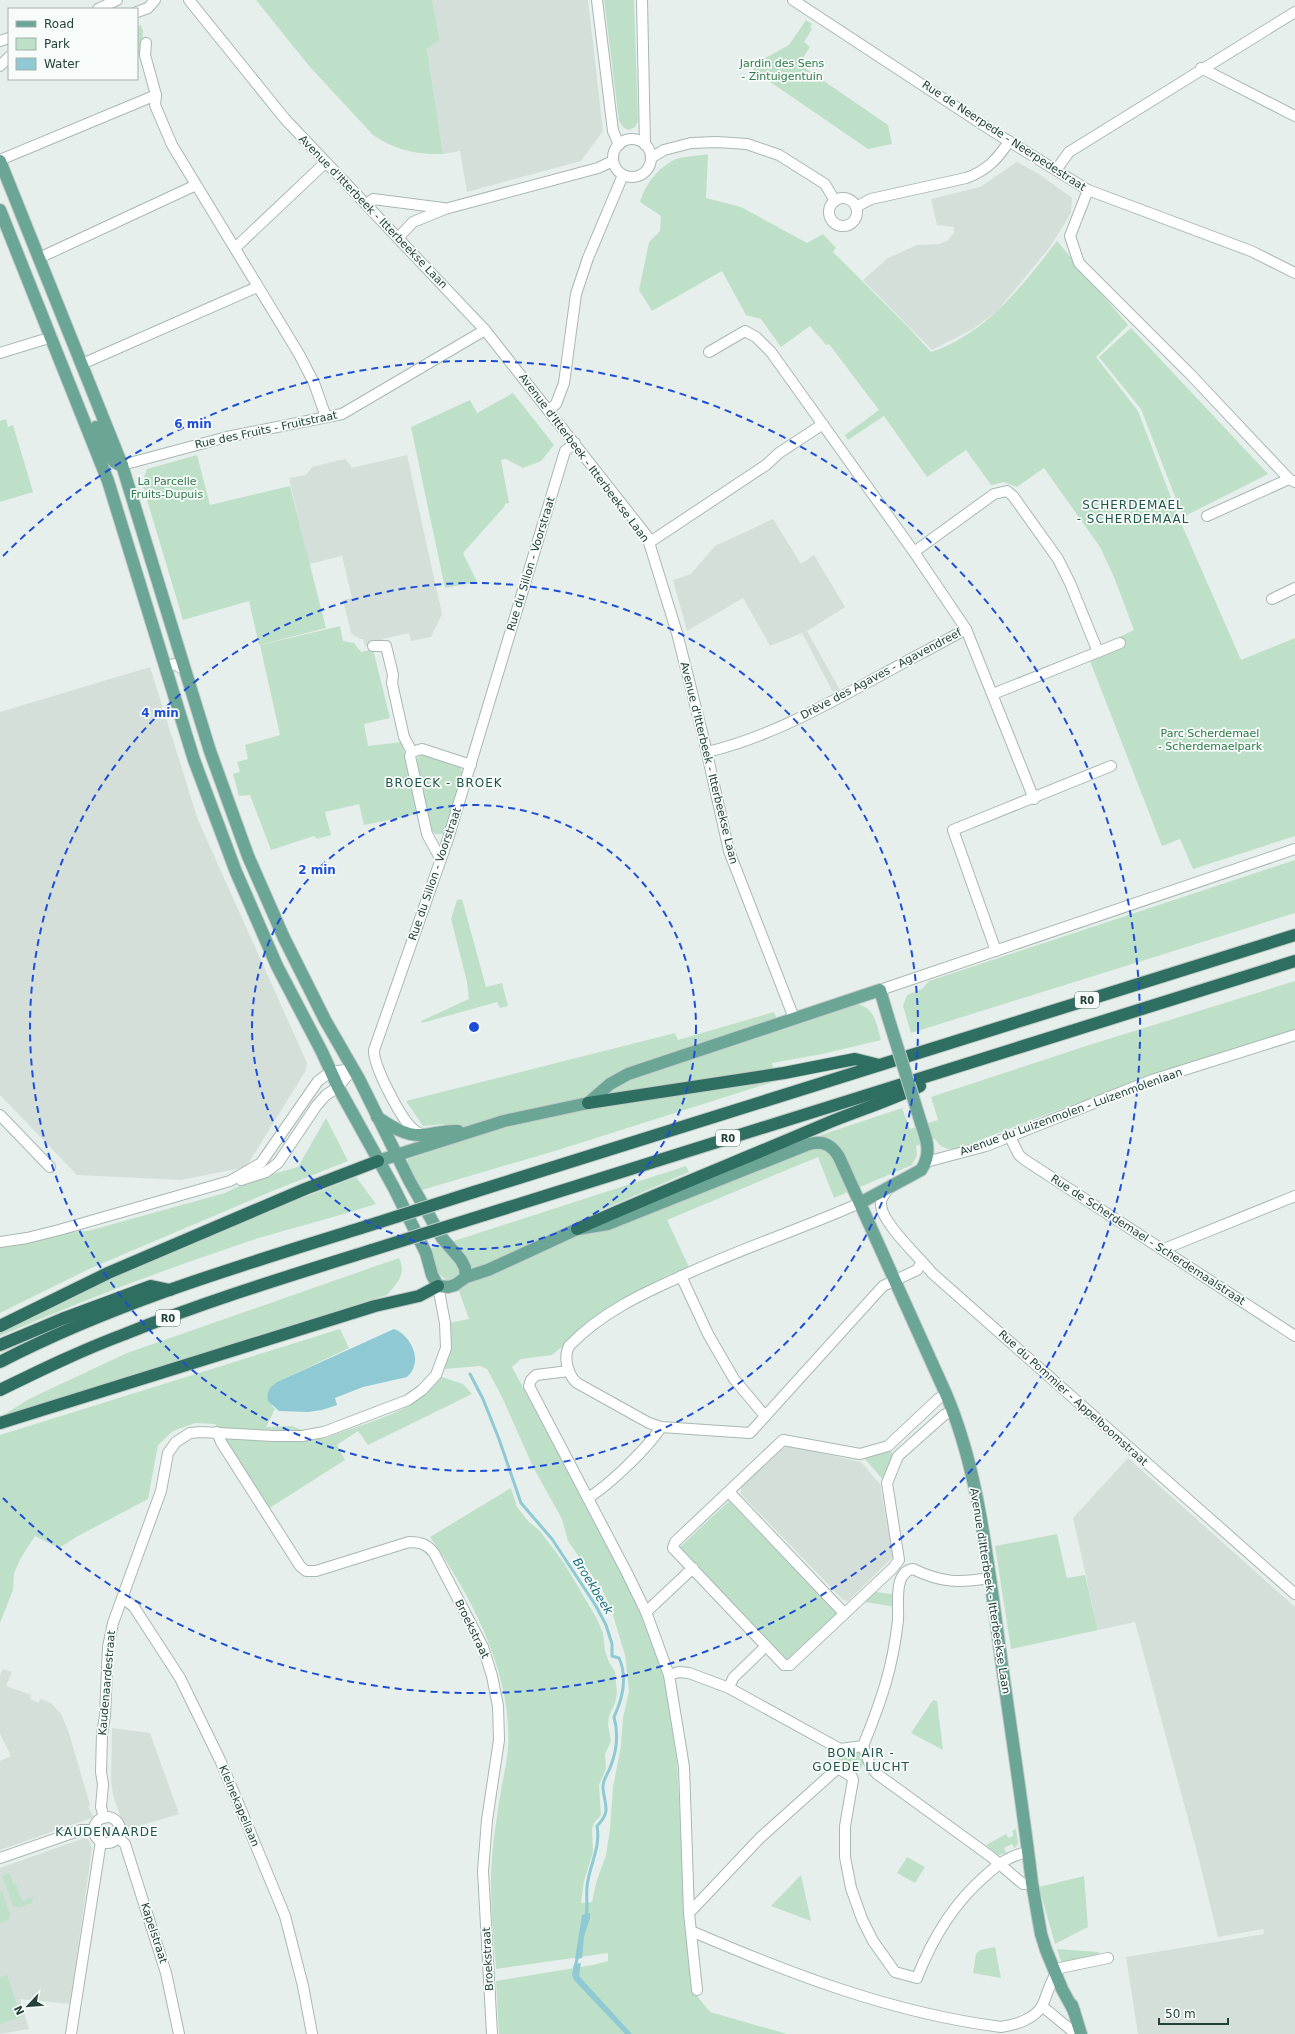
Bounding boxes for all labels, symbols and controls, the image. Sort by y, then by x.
legend [8,8,138,80]
text: Road [44,17,74,31]
text: Park [44,37,70,51]
text: Water [44,57,80,71]
park label: Jardin des Sens - Zintuigentuin [739,57,824,83]
street label: Rue de Neerpede - Neerpedestraat [920,78,1089,194]
street label: Avenue d'Itterbeek - Itterbeekse Laan [296,133,450,291]
street label: Avenue d'Itterbeek - Itterbeekse Laan [516,371,652,545]
street label: Rue des Fruits - Fruitstraat [194,408,339,451]
text: 6 min [174,417,212,431]
park label: La Parcelle Fruits-Dupuis [131,475,203,501]
street label: Rue du Sillon - Voorstraat [504,495,558,633]
district label: SCHERDEMAEL - SCHERDEMAAL [1077,498,1189,526]
street label: Drève des Agaves - Agavendreef [798,625,965,722]
street label: Avenue d'Itterbeek - Itterbeekse Laan [678,661,740,866]
text: 4 min [141,706,179,720]
park label: Parc Scherdemael - Scherdemaelpark [1158,727,1263,753]
district label: BROECK - BROEK [385,776,503,790]
street label: Rue du Sillon - Voorstraat [406,805,464,942]
text: 2 min [298,863,336,877]
road number: R0 [1075,992,1099,1008]
centre of rings [467,1020,481,1034]
street label: Avenue du Luizenmolen - Luizenmolenlaan [958,1066,1184,1158]
road number: R0 [716,1130,740,1146]
street label: Rue de Scherdemael - Scherdemaalstraat [1048,1172,1248,1308]
road number: R0 [156,1310,180,1326]
street label: Rue du Pommier - Appelboomstraat [996,1327,1151,1469]
street label: Avenue d'Itterbeek - Itterbeekse Laan [967,1487,1013,1695]
water label: Broekbeek [570,1555,616,1618]
street label: Broekstraat [452,1597,492,1661]
street label: Kaudenaardestraat [96,1629,118,1736]
district label: BON AIR - GOEDE LUCHT [812,1746,910,1774]
street label: Kleinekapellaan [216,1763,262,1849]
district label: KAUDENAARDE [55,1825,159,1839]
street label: Kapelstraat [138,1901,170,1966]
street label: Broekstraat [480,1926,496,1991]
north arrow [8,1986,48,2026]
scale bar [1159,2000,1228,2026]
text: N [12,2003,27,2017]
text: 50 m [1165,2007,1196,2021]

